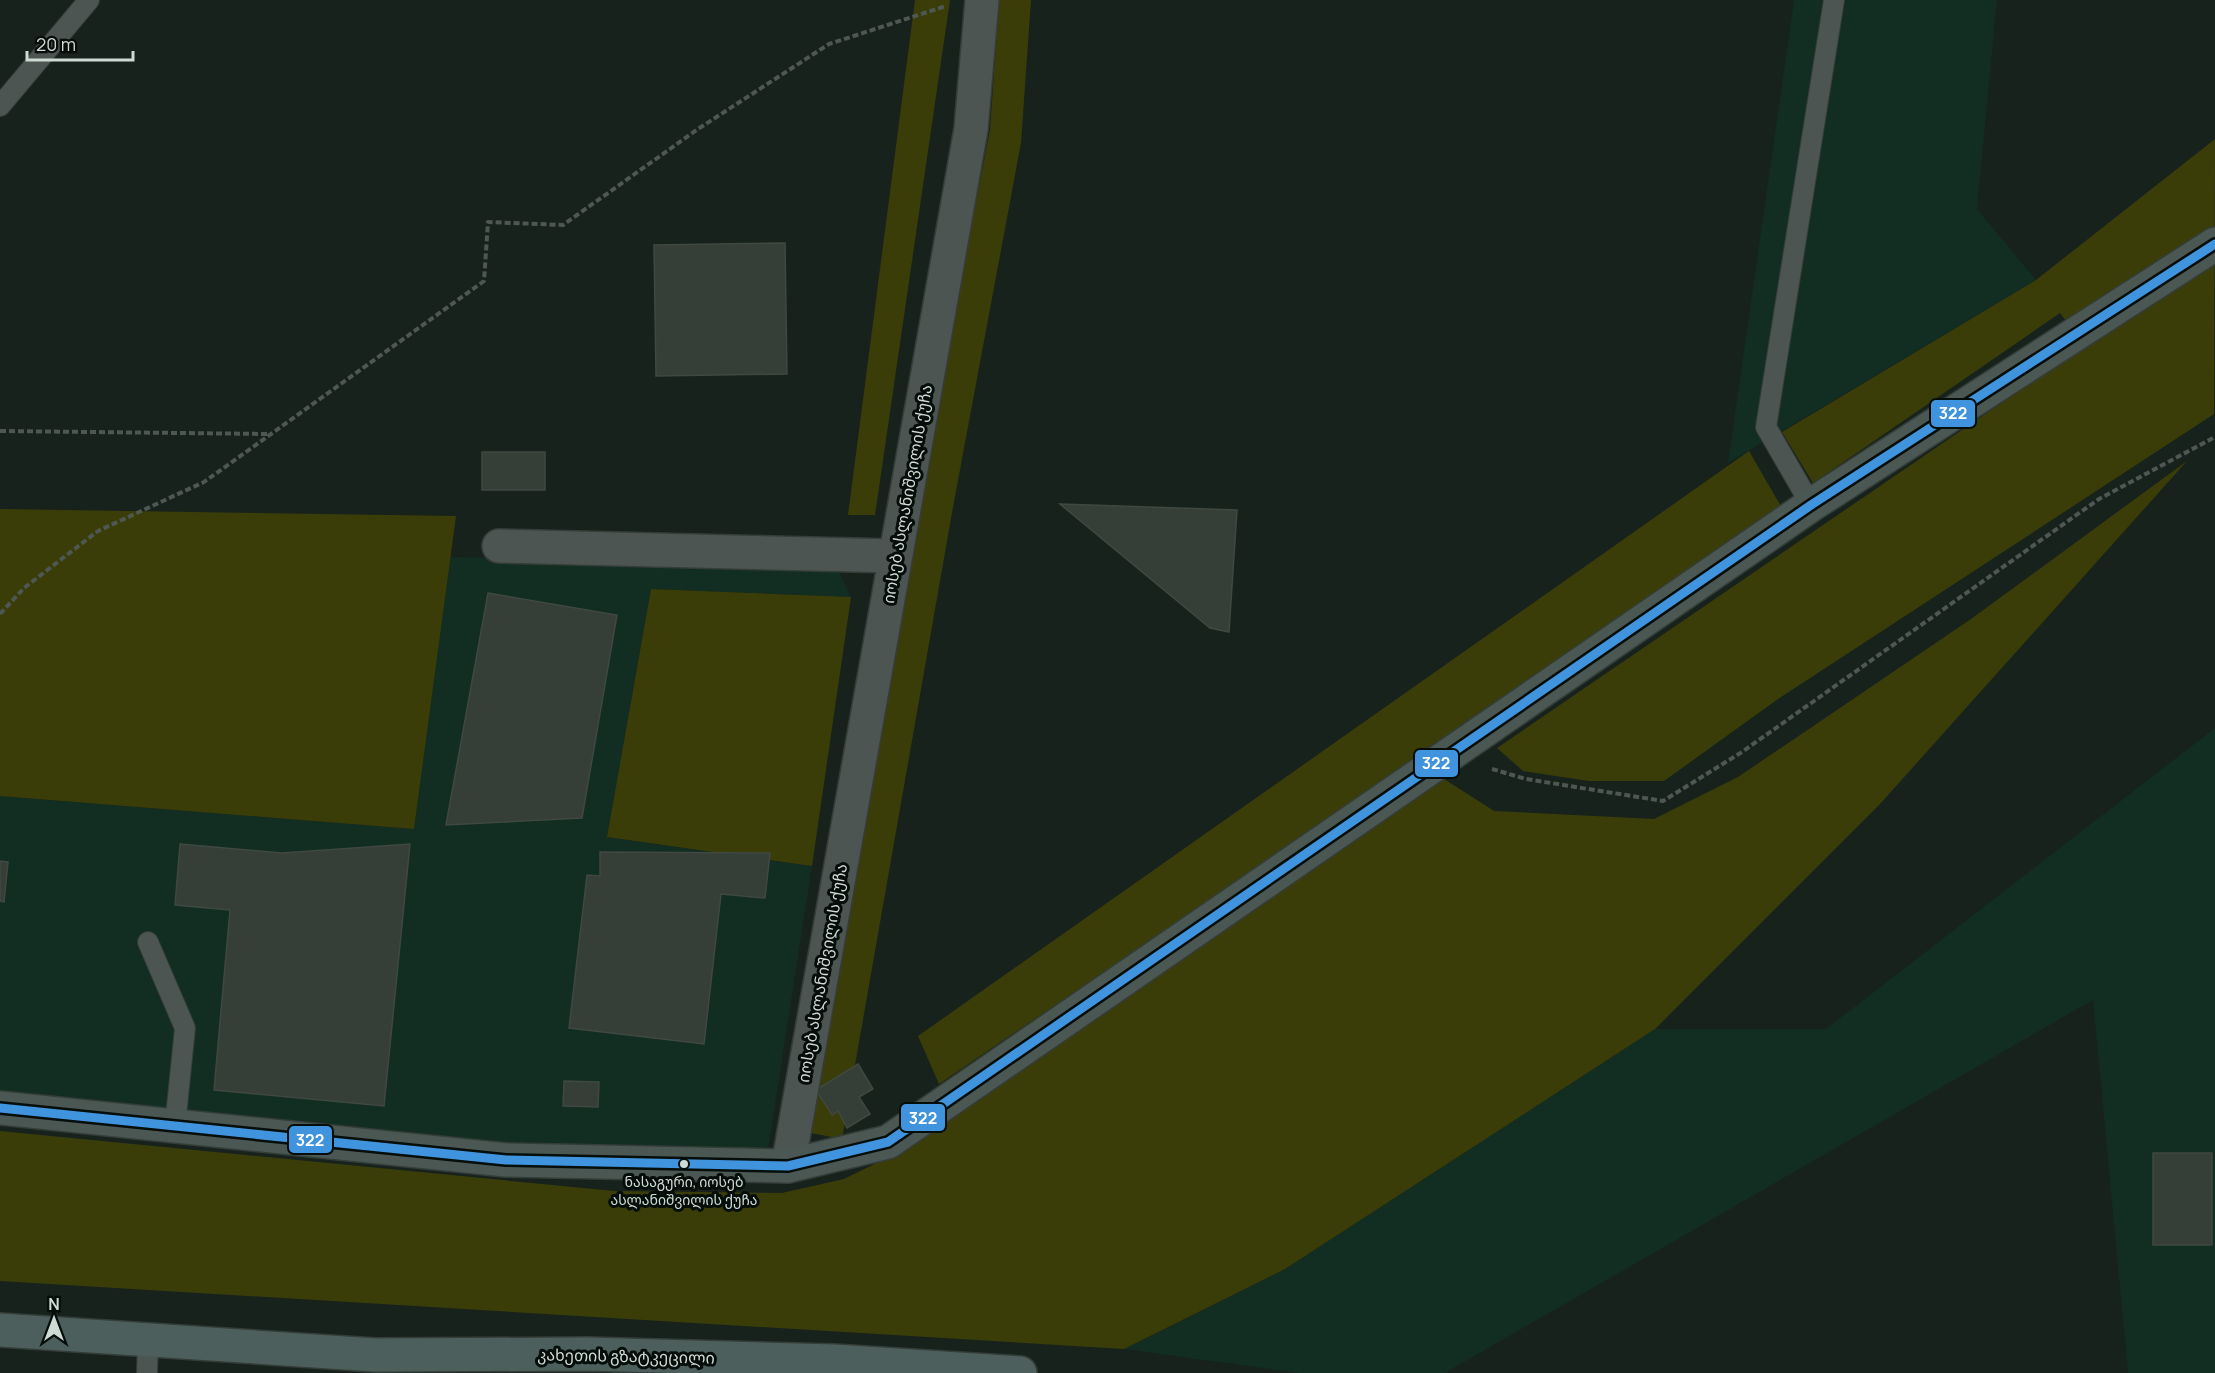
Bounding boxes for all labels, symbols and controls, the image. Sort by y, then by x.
scale bar [27,24,134,62]
text: 20 m [36,32,76,56]
street label: იოსებ ასლანიშვილის ქუჩა [877,383,937,605]
line badge: 322 [1930,399,1976,428]
text: 322 [1939,402,1967,424]
line badge: 322 [1414,749,1459,778]
text: 322 [1422,752,1450,774]
street label: იოსებ ასლანიშვილის ქუჩა [792,862,852,1084]
line badge: 322 [900,1103,946,1132]
text: 322 [909,1107,937,1129]
line badge: 322 [288,1125,333,1154]
text: 322 [296,1129,324,1151]
marker: ნასაგური, იოსებ ასლანიშვილის ქუჩა [678,1158,690,1170]
place label: ნასაგური, იოსებ ასლანიშვილის ქუჩა [610,1172,758,1209]
north arrow [24,1289,84,1349]
text: N [48,1293,60,1315]
street label: კახეთის გზატკეცილი [537,1343,715,1369]

